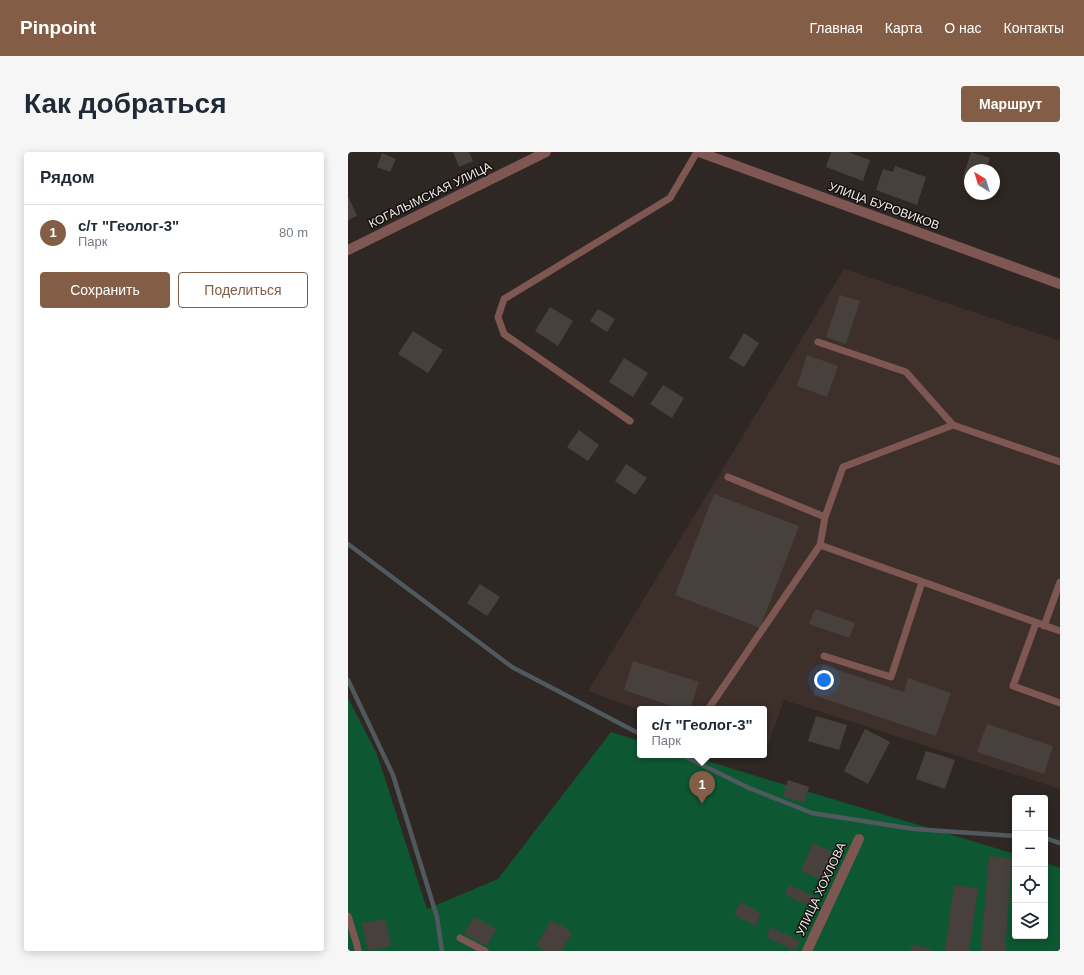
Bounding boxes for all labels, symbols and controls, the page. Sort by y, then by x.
text: Pinpoint [20,17,96,38]
text: Главная [809,20,863,36]
text: Карта [885,20,922,36]
text: О нас [944,20,982,36]
text: Контакты [1004,20,1064,36]
button: Маршрут [961,86,1060,122]
text: Как добраться [24,88,226,119]
street label: КОГАЛЫМСКАЯ УЛИЦА [366,159,494,231]
north arrow [964,164,1000,200]
text: Рядом [40,168,95,187]
street label: УЛИЦА БУРОВИКОВ [827,179,941,233]
text: с/т "Геолог-3" [78,217,179,234]
text: 1 [49,225,57,240]
text: 80 m [279,225,308,240]
text: Парк [78,234,108,249]
button: Сохранить [40,272,170,308]
button: Поделиться [178,272,308,308]
your location [814,670,834,690]
popup [637,706,767,758]
text: с/т "Геолог-3" [651,716,753,733]
text: Парк [651,733,681,748]
pin: 1 [689,771,715,804]
map controls [1012,795,1048,939]
button: + [1012,795,1048,831]
button: − [1012,831,1048,867]
street label: УЛИЦА ХОХЛОВА [793,840,849,938]
button: locate [1012,867,1048,903]
button: layers [1012,903,1048,939]

